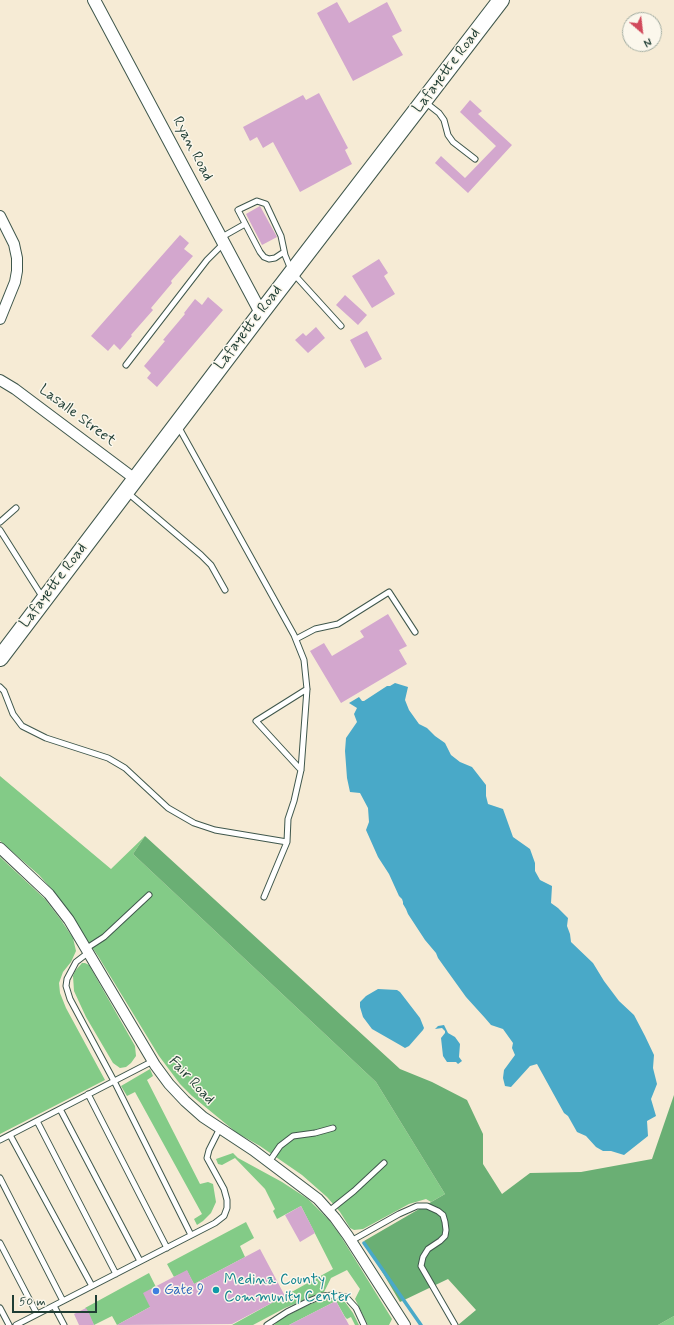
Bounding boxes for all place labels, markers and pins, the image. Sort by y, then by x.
place label: Medina County Community Center [224,1272,351,1307]
place label: Gate 9 [164,1282,204,1300]
marker: Medina County Community Center [211,1285,221,1295]
marker: Gate 9 [151,1286,161,1296]

